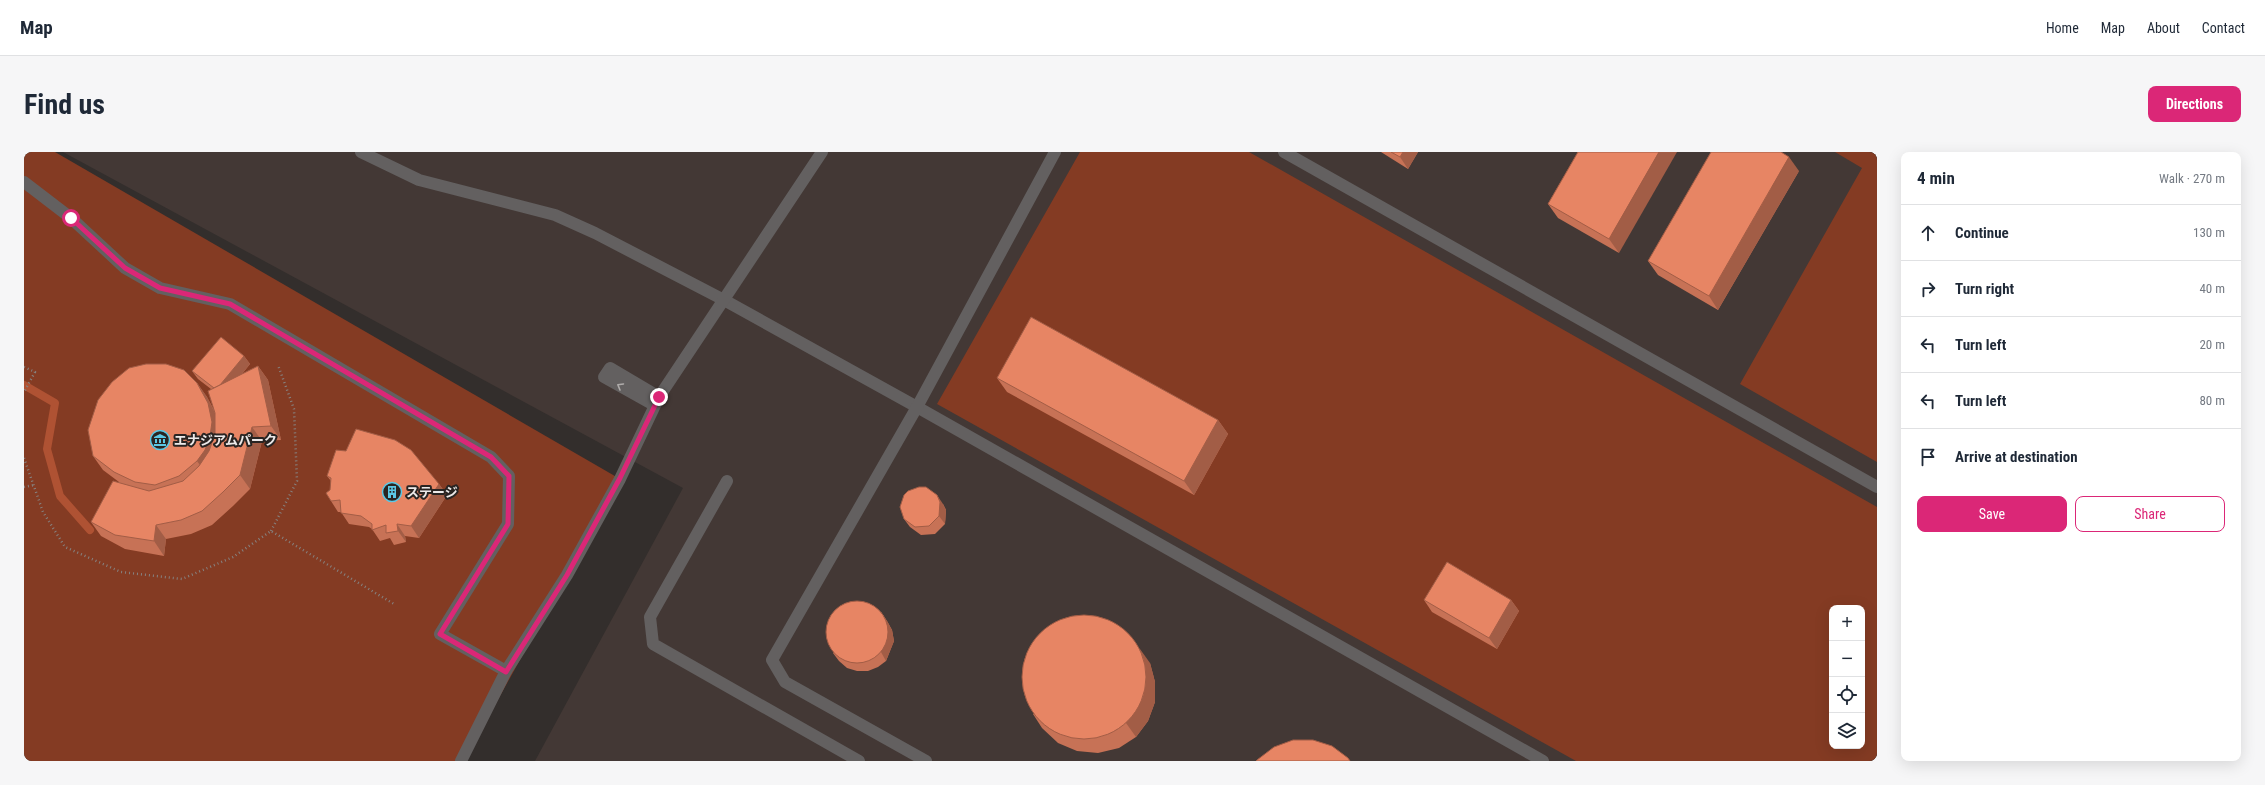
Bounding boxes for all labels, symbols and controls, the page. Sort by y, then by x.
text: Map [20,16,53,39]
text: Home [2046,20,2079,36]
text: Map [2101,20,2125,36]
text: About [2147,20,2180,36]
text: Contact [2202,20,2245,36]
button: Directions [2148,86,2241,122]
text: Find us [24,88,105,121]
text: 4 min [1917,168,1955,188]
text: Walk · 270 m [2159,171,2225,186]
route start [62,209,80,227]
icon: ahead [1917,222,1939,244]
text: Continue [1955,224,2009,242]
text: 130 m [2193,225,2225,240]
icon: right [1917,278,1939,300]
text: Turn right [1955,280,2014,298]
text: 40 m [2199,281,2225,296]
icon: left [1917,334,1939,356]
text: Turn left [1955,336,2006,354]
text: 20 m [2199,337,2225,352]
one-way arrow [617,384,624,391]
route end [650,388,668,406]
icon: left [1917,390,1939,412]
text: Turn left [1955,392,2006,410]
text: 80 m [2199,393,2225,408]
museum icon: エナジアムパーク [149,429,171,451]
place label: エナジアムパーク [174,433,277,448]
icon: arrive [1917,446,1939,468]
text: Arrive at destination [1955,448,2078,466]
building icon: ステージ [381,481,403,503]
place label: ステージ [406,485,458,500]
button: Save [1917,496,2067,532]
button: Share [2075,496,2225,532]
map controls [1829,605,1865,749]
button: + [1829,605,1865,641]
button: − [1829,641,1865,677]
button: locate [1829,677,1865,713]
button: layers [1829,713,1865,749]

